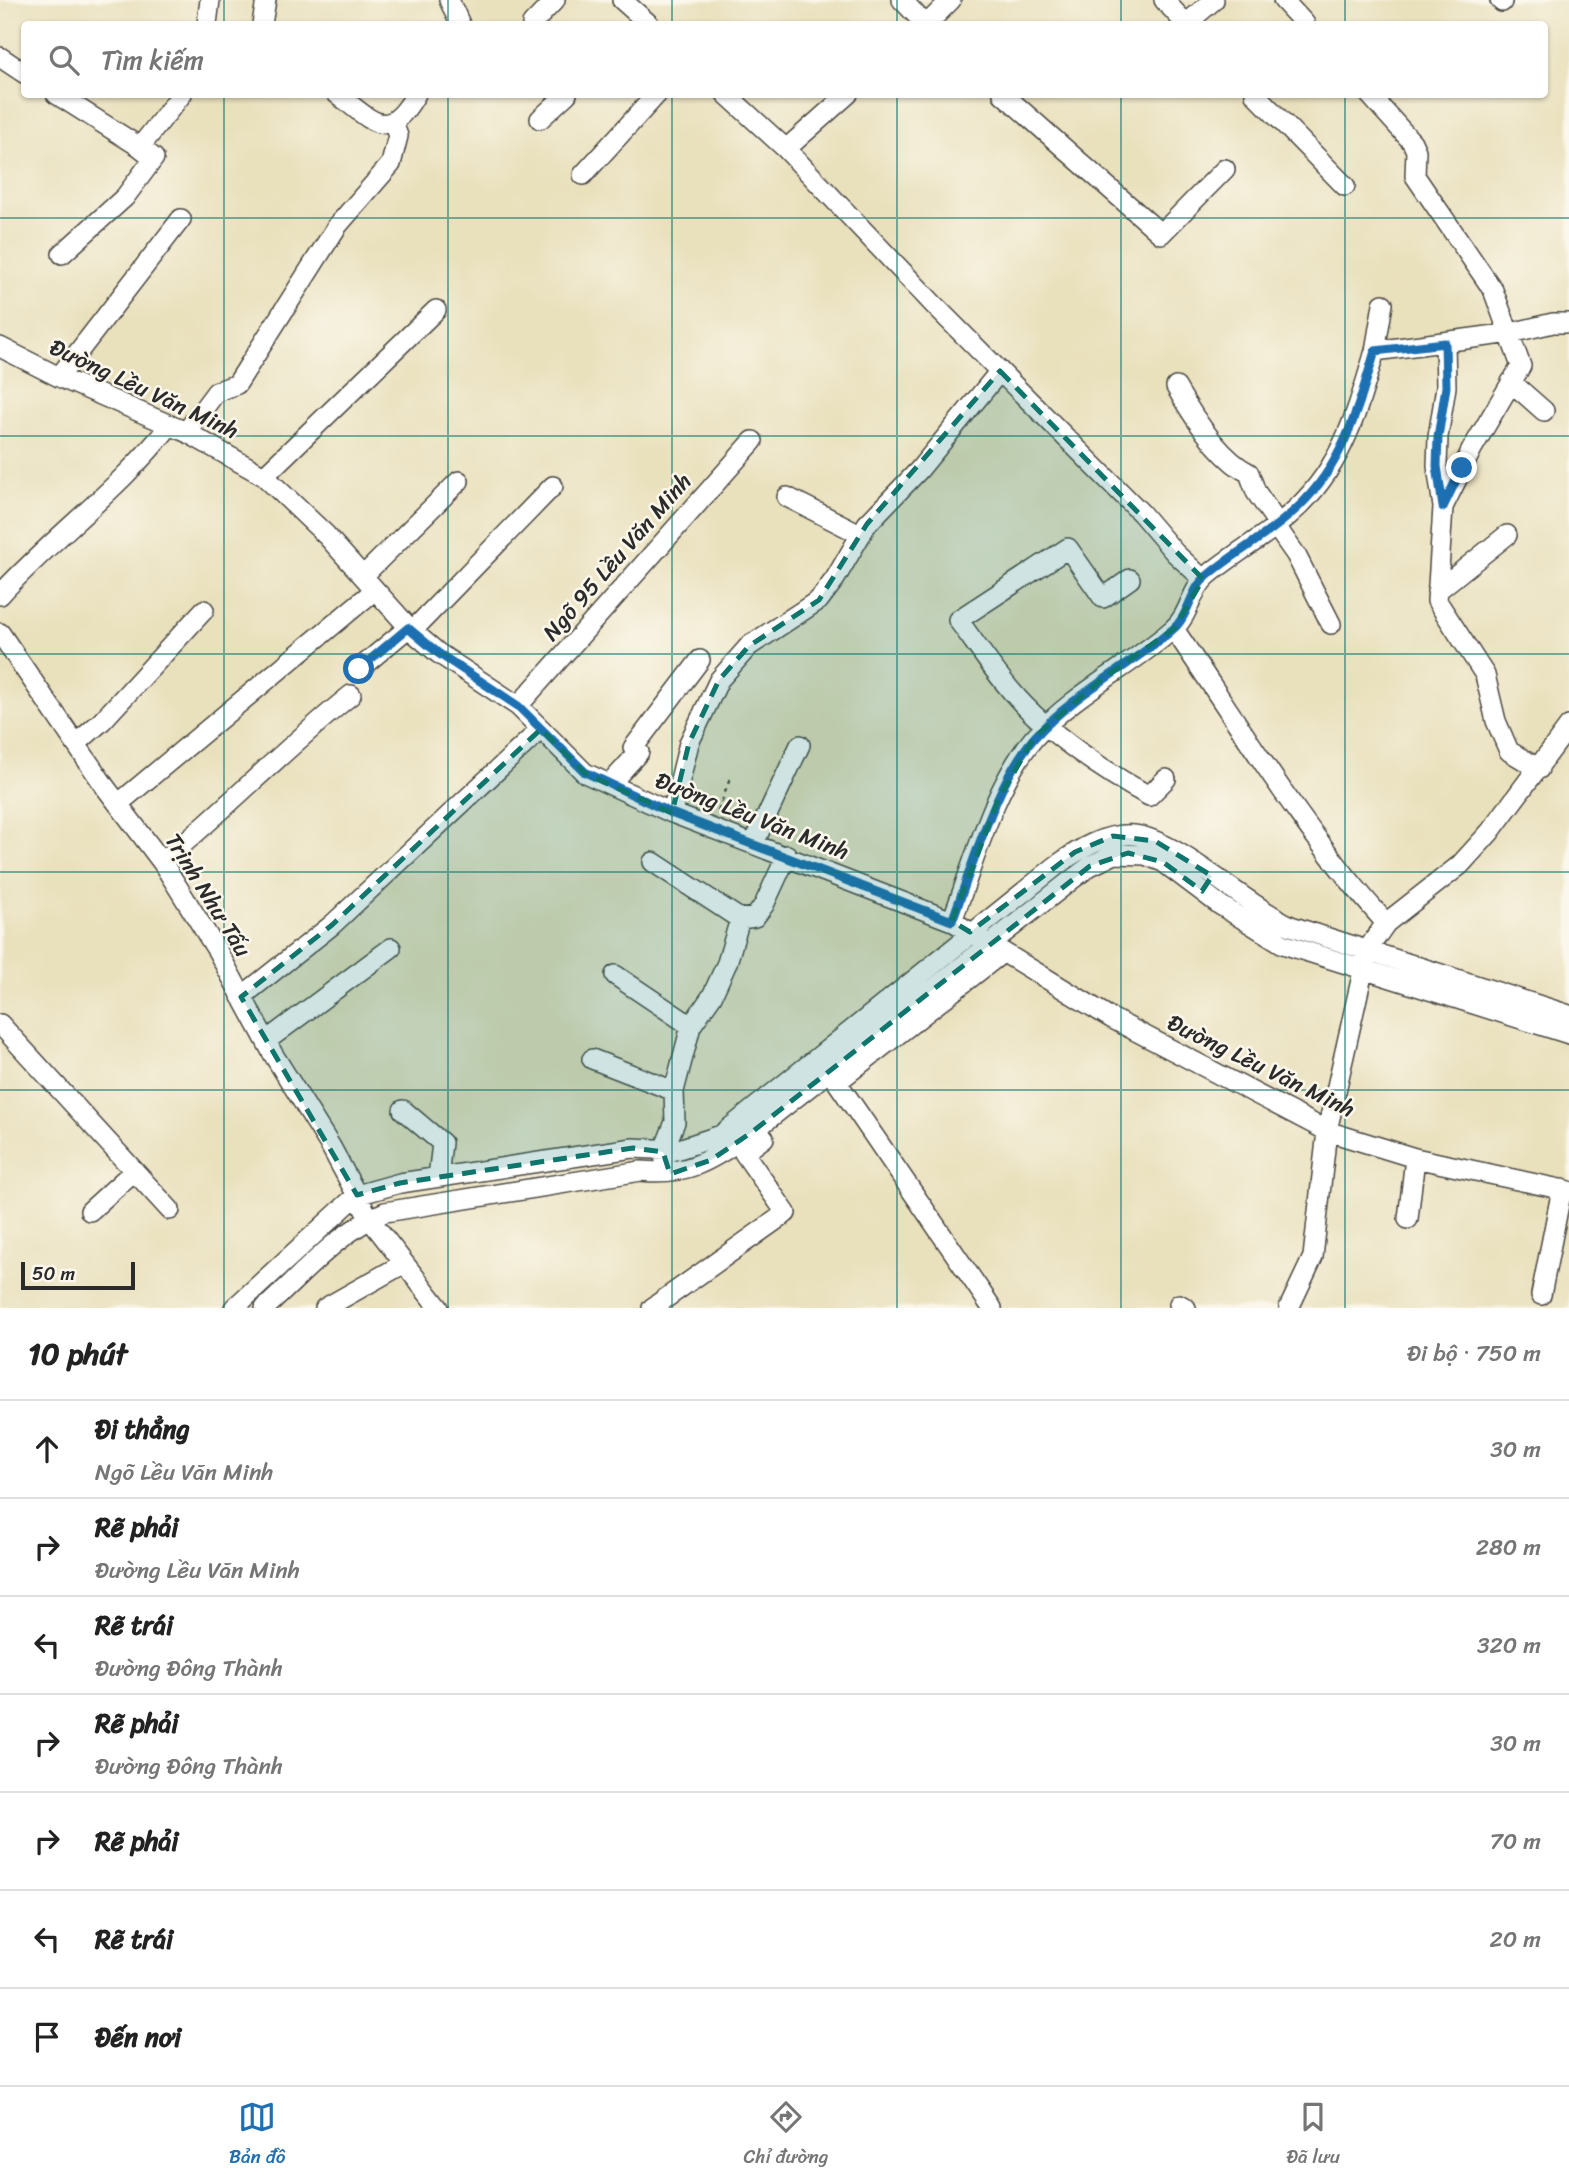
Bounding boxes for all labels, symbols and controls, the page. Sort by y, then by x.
search box [21,21,1548,98]
text: Tìm kiếm [101,37,204,83]
icon: search [45,41,83,79]
street label: Đường Lều Văn Minh [43,327,245,451]
route end [1446,452,1477,483]
street label: Ngõ 95 Lều Văn Minh [532,463,702,651]
route start [343,653,374,684]
street label: Đường Lều Văn Minh [649,760,855,872]
street label: Trịnh Như Tấu [153,825,263,966]
street label: Đường Lều Văn Minh [1160,1003,1362,1129]
text: 50 m [32,1257,75,1290]
scale bar [21,1259,135,1291]
text: 10 phút [28,1327,127,1381]
text: Đi bộ · 750 m [1407,1333,1541,1374]
text: Đi thẳng [95,1406,190,1452]
text: 30 m [1490,1429,1541,1470]
icon: ahead [28,1430,66,1468]
text: Ngõ Lều Văn Minh [95,1452,273,1493]
text: Rẽ phải [95,1504,179,1550]
text: 280 m [1476,1527,1541,1568]
icon: right [28,1528,66,1566]
text: Đường Lều Văn Minh [95,1550,300,1591]
text: Rẽ trái [95,1602,173,1648]
text: 320 m [1477,1625,1541,1666]
icon: left [28,1626,66,1664]
text: Đường Đông Thành [95,1648,283,1689]
text: Rẽ phải [95,1700,179,1746]
text: 30 m [1490,1723,1541,1764]
icon: right [28,1724,66,1762]
text: Đường Đông Thành [95,1746,283,1787]
text: Rẽ phải [95,1818,179,1864]
text: 70 m [1490,1821,1541,1862]
icon: right [28,1822,66,1860]
text: Rẽ trái [95,1916,173,1962]
text: 20 m [1490,1919,1541,1960]
icon: left [28,1920,66,1958]
text: Đến nơi [95,2014,181,2060]
icon: arrive [28,2018,66,2056]
tab: Bản đồ [229,2098,285,2173]
tab: Chỉ đường [744,2098,828,2173]
tab: Đã lưu [1287,2098,1340,2173]

